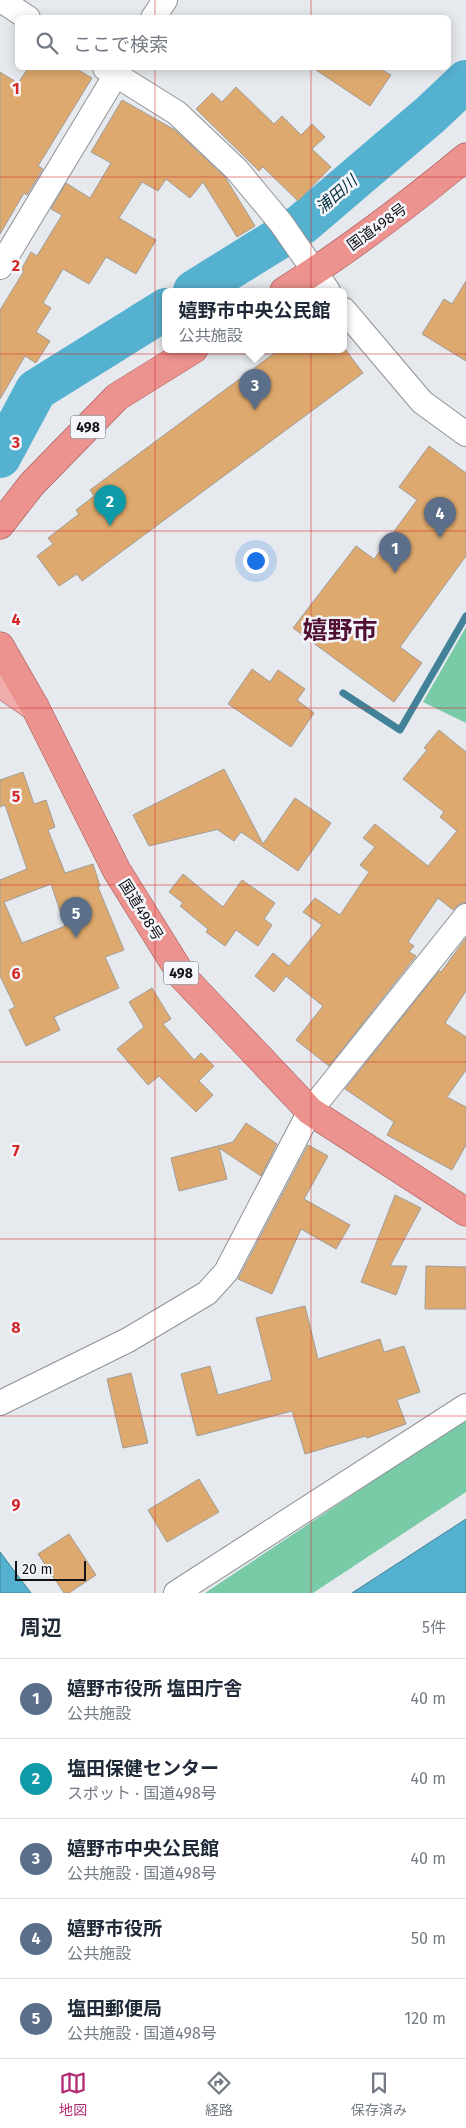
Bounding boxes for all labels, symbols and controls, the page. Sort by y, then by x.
search box [15,15,451,70]
icon: search [33,29,61,57]
text: ここで検索 [73,33,168,56]
text: 1 [12,79,20,98]
water label: 浦田川 [312,170,362,217]
street label: 国道498号 [344,199,410,255]
text: 2 [12,256,20,275]
popup [162,288,347,353]
text: 嬉野市中央公民館 [178,299,331,322]
text: 公共施設 [178,326,243,345]
pin: 3 [239,369,271,410]
road number: 498 [70,416,106,438]
text: 3 [11,433,20,452]
pin: 2 [94,485,126,526]
pin: 4 [424,497,456,538]
pin: 1 [379,532,411,573]
your location [243,548,269,574]
text: 4 [11,610,21,629]
district label: 嬉野市 [302,616,378,646]
text: 5 [12,787,21,806]
street label: 国道498号 [115,876,167,944]
pin: 5 [60,897,92,938]
road number: 498 [164,961,198,984]
text: 6 [11,964,21,983]
text: 7 [12,1141,20,1160]
text: 8 [11,1318,21,1337]
text: 9 [12,1495,21,1514]
scale bar [15,1558,86,1581]
text: 20 m [22,1561,52,1578]
text: 周辺 [20,1615,62,1641]
text: 5件 [422,1618,446,1637]
text: 嬉野市役所 塩田庁舎 [67,1677,243,1700]
text: 1 [32,1689,40,1708]
text: 40 m [411,1689,446,1708]
text: 公共施設 [67,1704,131,1723]
text: 塩田保健センター [67,1757,219,1780]
text: 2 [32,1769,40,1788]
text: 40 m [411,1769,446,1788]
text: スポット · 国道498号 [67,1784,217,1803]
text: 嬉野市中央公民館 [67,1837,219,1860]
text: 3 [32,1849,40,1868]
text: 40 m [411,1849,446,1868]
text: 公共施設 · 国道498号 [67,1864,217,1883]
text: 嬉野市役所 [67,1917,162,1940]
text: 4 [31,1929,41,1948]
text: 50 m [411,1929,446,1948]
text: 公共施設 [67,1944,131,1963]
text: 塩田郵便局 [67,1997,162,2020]
text: 5 [32,2009,40,2028]
text: 120 m [404,2009,446,2028]
text: 公共施設 · 国道498号 [67,2024,217,2043]
tab: 地図 [59,2069,87,2119]
tab: 経路 [205,2069,233,2119]
tab: 保存済み [351,2069,407,2119]

